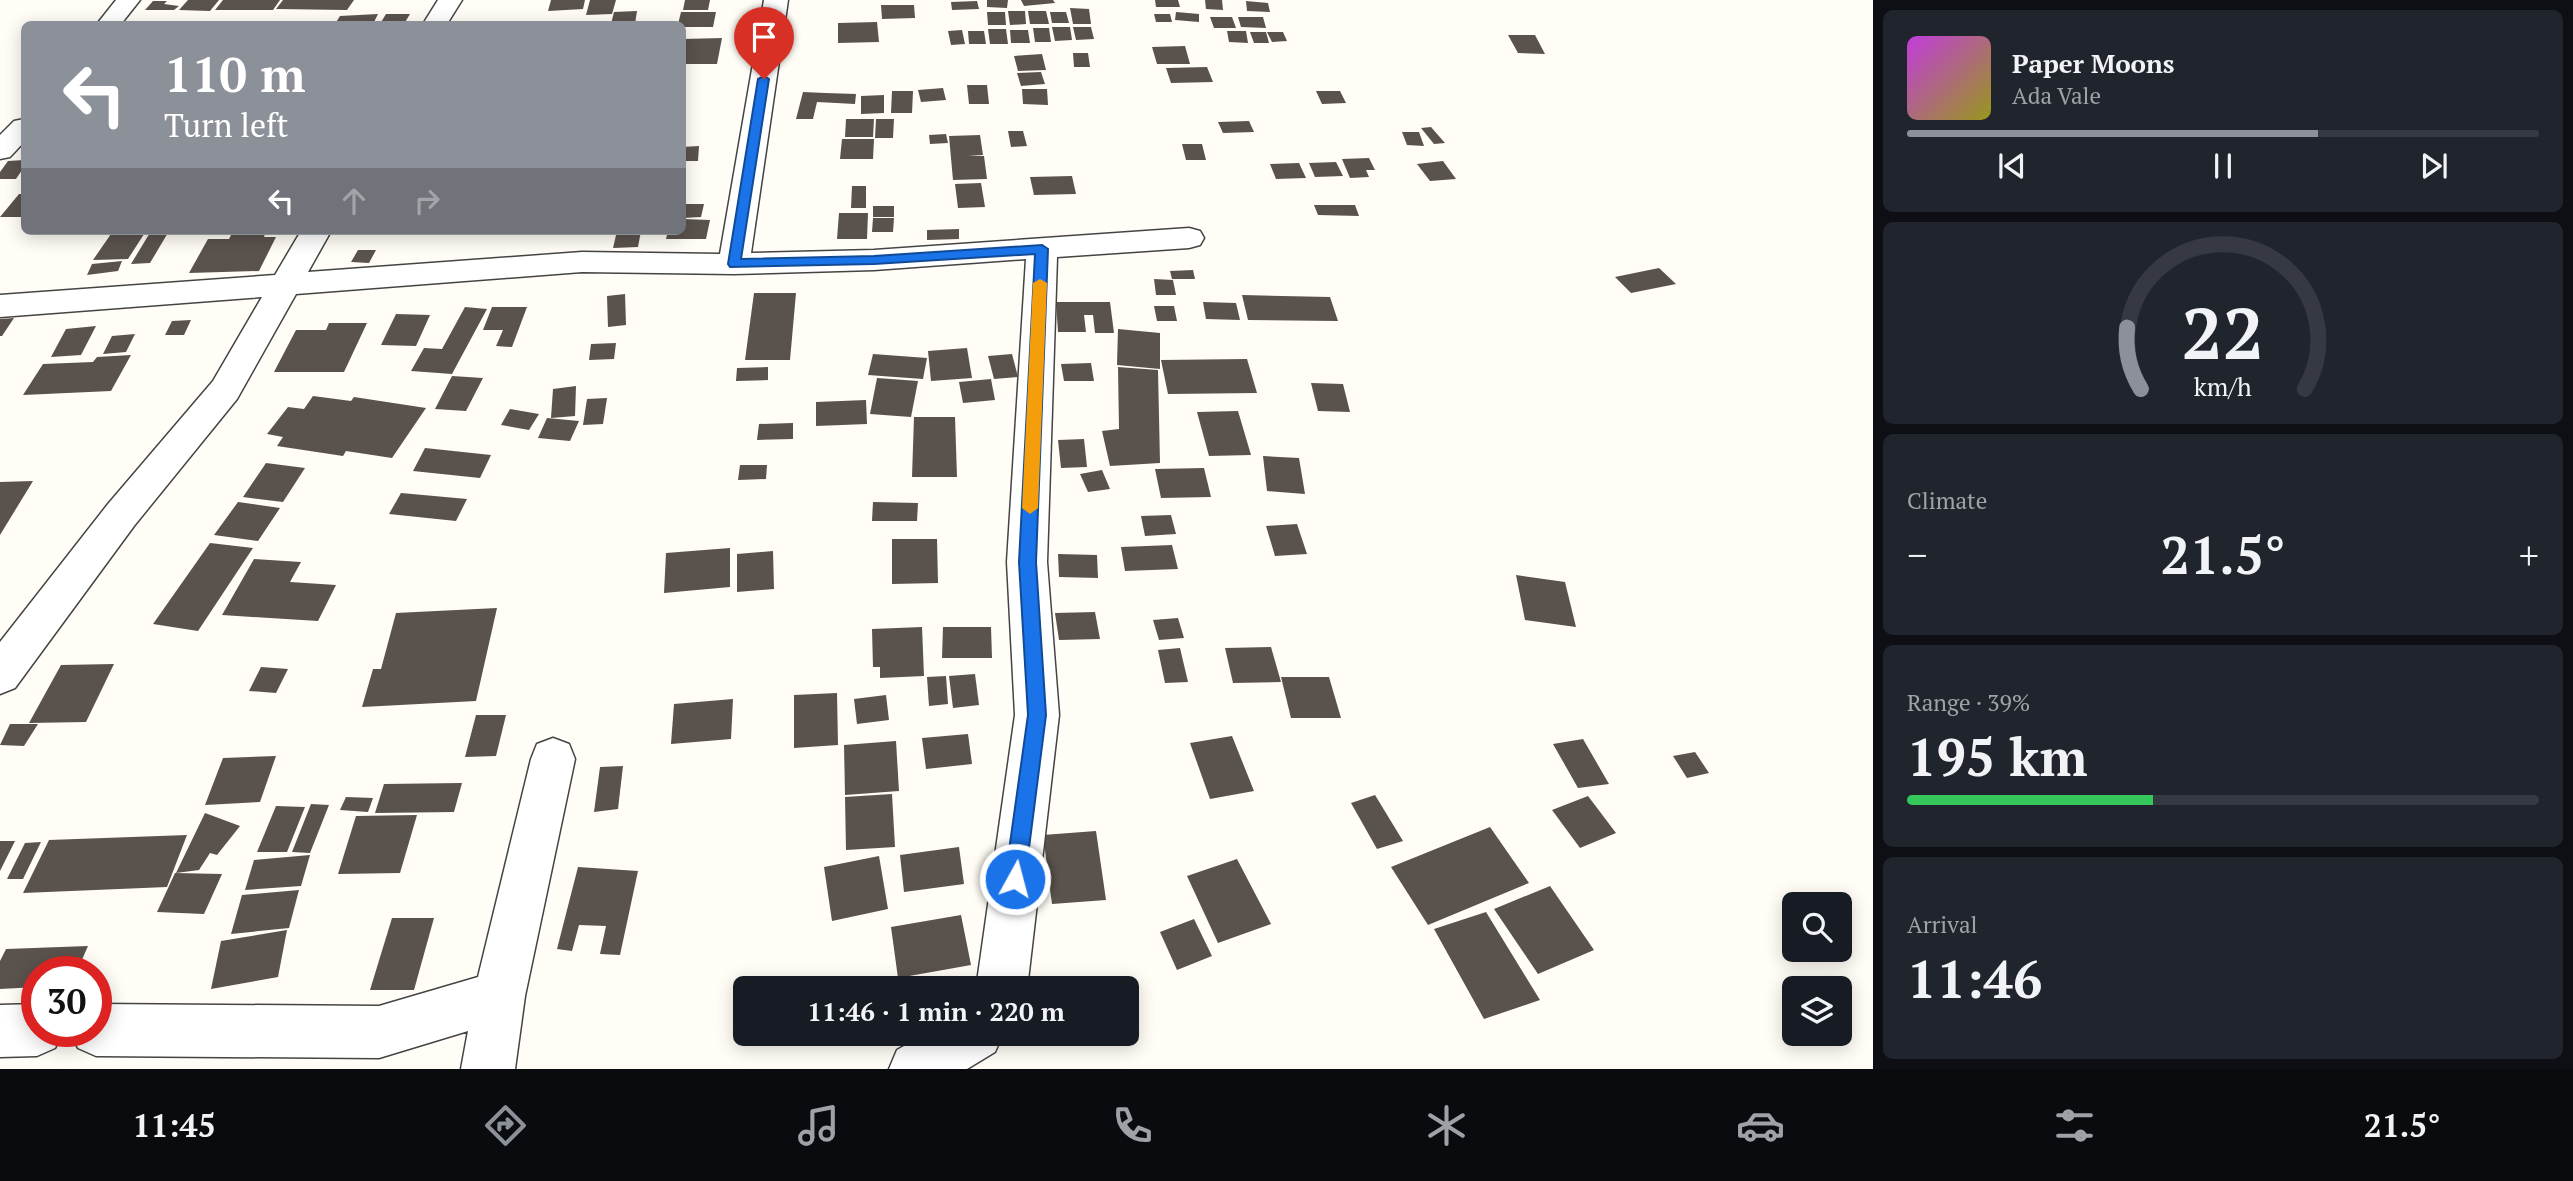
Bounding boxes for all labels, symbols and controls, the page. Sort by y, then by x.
pin [734,7,794,79]
icon: arrive [745,18,783,56]
text: 110 m [164,41,306,106]
text: Paper Moons [2012,46,2175,80]
icon: left [49,49,140,140]
text: Ada Vale [2012,80,2101,111]
text: Turn left [164,104,288,146]
icon: previous [1993,147,2031,185]
icon: pause [2204,147,2242,185]
icon: next [2415,147,2453,185]
icon: left [262,182,300,220]
icon: ahead [335,182,373,220]
icon: right [408,182,446,220]
text: 22 [2182,283,2264,380]
text: km/h [2194,369,2252,402]
text: Climate [1907,485,1987,516]
text: 21.5° [2160,520,2286,589]
text: − [1907,530,1927,580]
text: + [2519,530,2539,580]
text: Range · 39% [1907,687,2030,718]
text: 195 km [1907,722,2088,791]
position arrow [978,842,1052,916]
map controls [1782,892,1852,1046]
button: search [1782,892,1852,962]
text: Arrival [1907,909,1978,940]
text: 11:46 [1907,944,2042,1013]
speed limit sign: 30 [21,956,112,1047]
button: layers [1782,976,1852,1046]
text: 11:46 · 1 min · 220 m [807,994,1065,1028]
icon: directions [481,1101,530,1150]
icon: music [794,1101,843,1150]
icon: phone [1108,1101,1157,1150]
icon: climate [1422,1101,1471,1150]
icon: car [1736,1101,1785,1150]
icon: filters [2050,1101,2099,1150]
text: 11:45 [132,1104,216,1146]
text: 21.5° [2364,1104,2441,1146]

